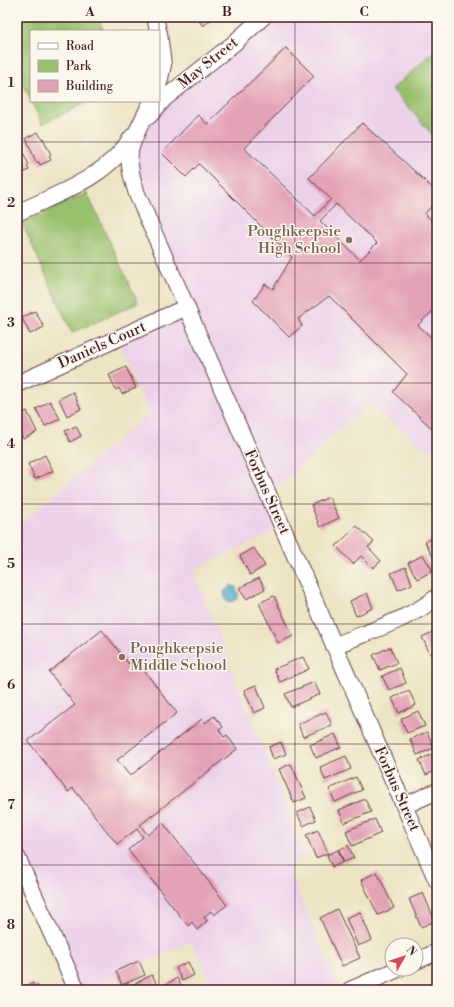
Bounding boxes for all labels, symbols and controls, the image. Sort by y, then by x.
text: A [84,4,95,20]
text: B [222,4,232,20]
text: C [359,4,369,20]
legend [30,30,160,102]
street label: May Street [174,33,242,93]
text: Road [66,39,94,54]
text: Park [66,59,92,74]
text: 1 [8,75,15,91]
text: Building [65,79,114,94]
text: 2 [7,195,15,211]
place label: Poughkeepsie High School [247,222,342,258]
marker: Poughkeepsie High School [344,235,354,245]
text: 3 [7,315,15,331]
street label: Daniels Court [55,317,150,373]
text: 4 [7,436,16,452]
street label: Forbus Street [240,447,294,538]
text: 5 [7,556,15,572]
place label: Poughkeepsie Middle School [130,639,227,675]
marker: Poughkeepsie Middle School [117,652,127,662]
text: 6 [7,677,15,693]
street label: Forbus Street [370,744,424,835]
text: 7 [7,797,15,813]
text: 8 [7,917,15,933]
north arrow [384,937,424,977]
text: N [403,944,419,959]

